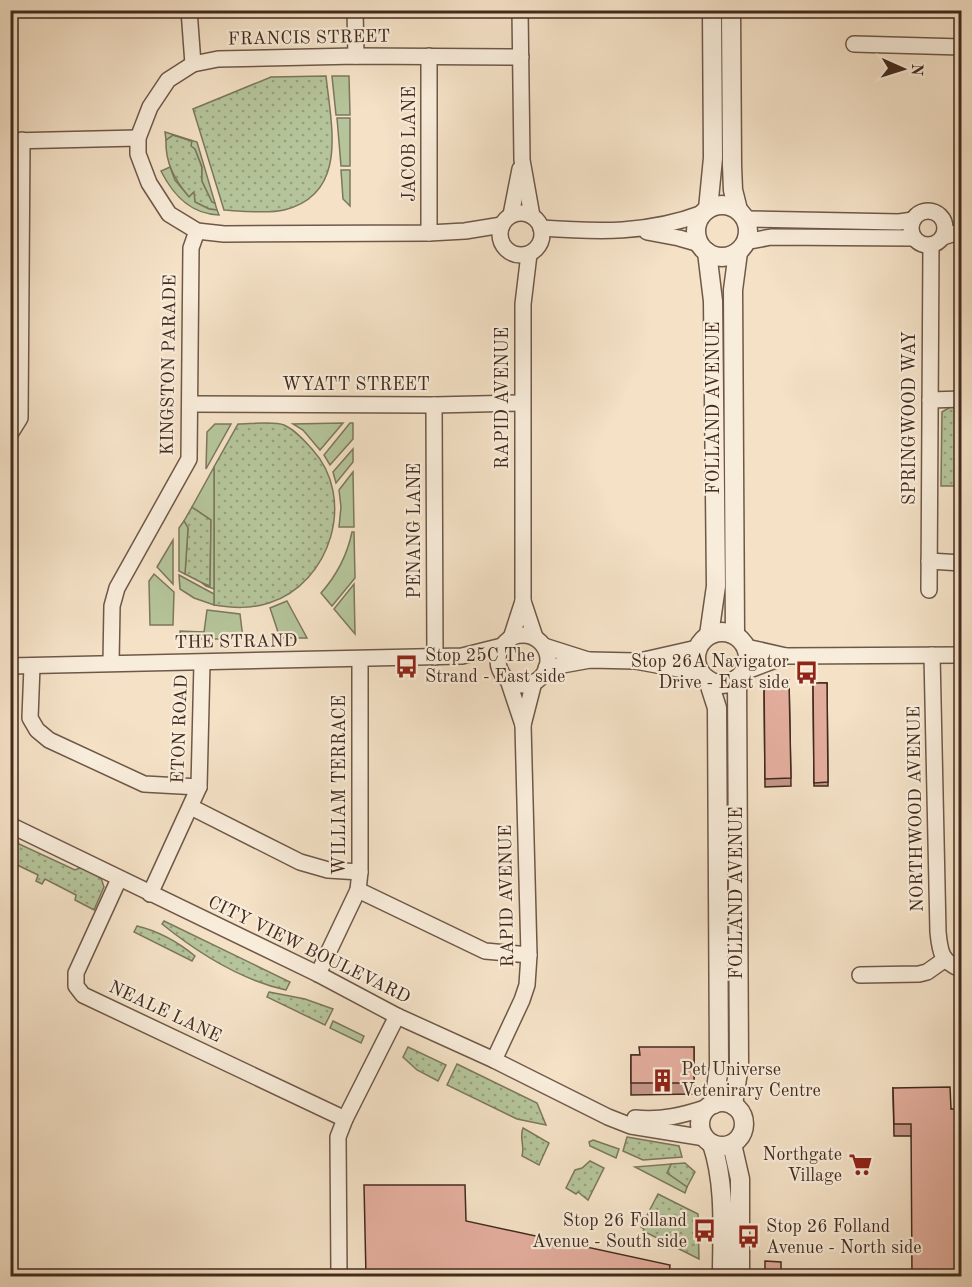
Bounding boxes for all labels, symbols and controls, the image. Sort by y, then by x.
street label: FRANCIS STREET [228,28,390,48]
north arrow [873,39,933,99]
text: N [908,63,924,77]
street label: JACOB LANE [401,86,419,202]
street label: KINGSTON PARADE [158,274,180,456]
street label: FOLLAND AVENUE [705,321,723,495]
street label: RAPID AVENUE [494,327,512,469]
street label: SPRINGWOOD WAY [901,331,919,505]
street label: WYATT STREET [282,376,430,394]
street label: PENANG LANE [406,463,424,599]
street label: THE STRAND [174,632,298,652]
place label: Stop 25C The Strand - East side [425,647,565,686]
bus stop icon: Stop 25C The Strand - East side [394,653,420,679]
place label: Stop 26A Navigator Drive - East side [631,653,790,692]
bus stop icon: Stop 26A Navigator Drive - East side [794,659,820,685]
street label: ETON ROAD [169,674,191,784]
street label: WILLIAM TERRACE [331,695,349,875]
street label: NORTHWOOD AVENUE [905,706,927,912]
street label: FOLLAND AVENUE [728,806,746,980]
street label: RAPID AVENUE [497,825,517,967]
street label: CITY VIEW BOULEVARD [205,893,413,1007]
street label: NEALE LANE [106,978,224,1046]
place label: Pet Universe Vetenirary Centre [681,1061,821,1100]
building icon: Pet Universe Vetenirary Centre [650,1067,676,1093]
place label: Northgate Village [763,1146,842,1185]
supermarket icon: Northgate Village [847,1152,873,1178]
place label: Stop 26 Folland Avenue - South side [532,1212,687,1251]
bus stop icon: Stop 26 Folland Avenue - South side [692,1218,718,1244]
place label: Stop 26 Folland Avenue - North side [766,1218,922,1257]
bus stop icon: Stop 26 Folland Avenue - North side [735,1224,761,1250]

